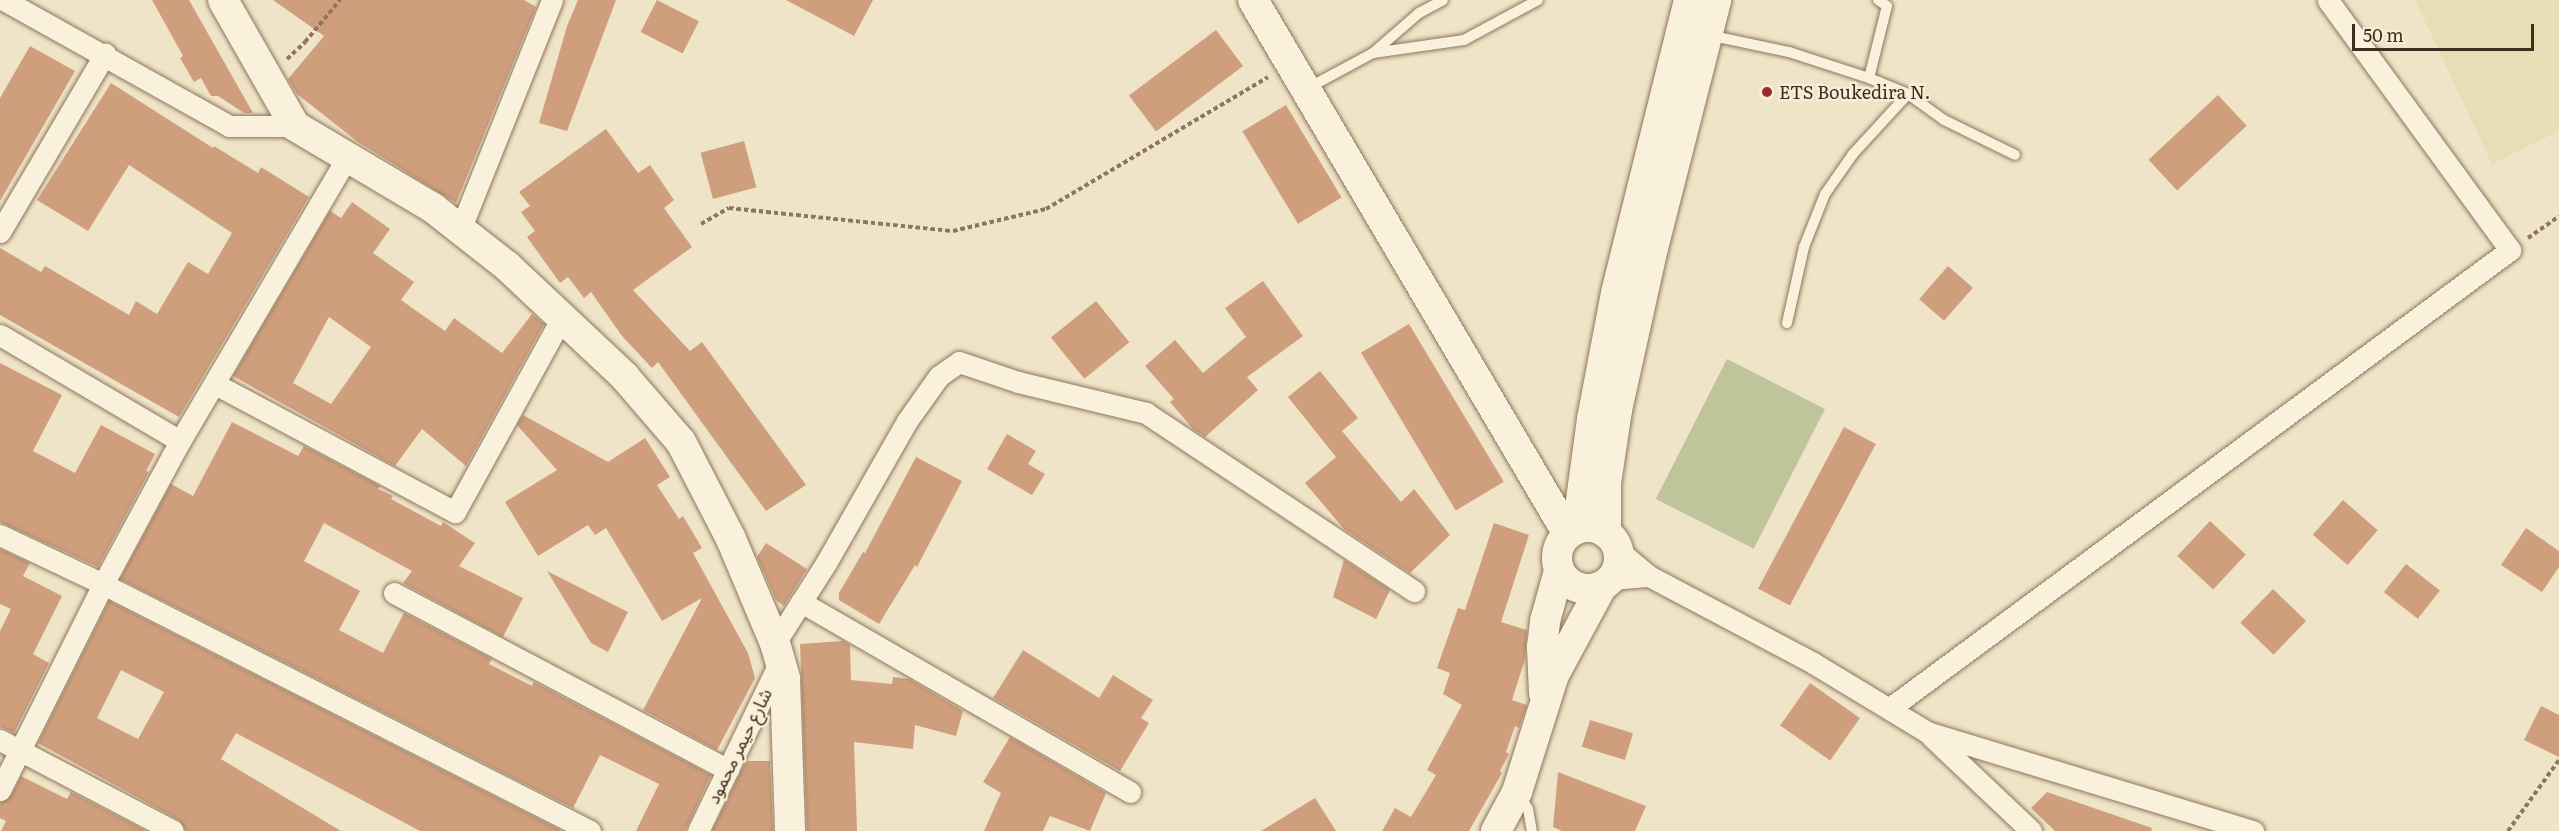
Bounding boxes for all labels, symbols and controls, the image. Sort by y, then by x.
scale bar [2355,12,2536,50]
text: 50 m [2363,21,2404,48]
place label: ETS Boukedira N. [1779,81,1931,103]
marker: ETS Boukedira N. [1760,85,1774,99]
street label: شارع حيمر محمود [702,685,776,807]

